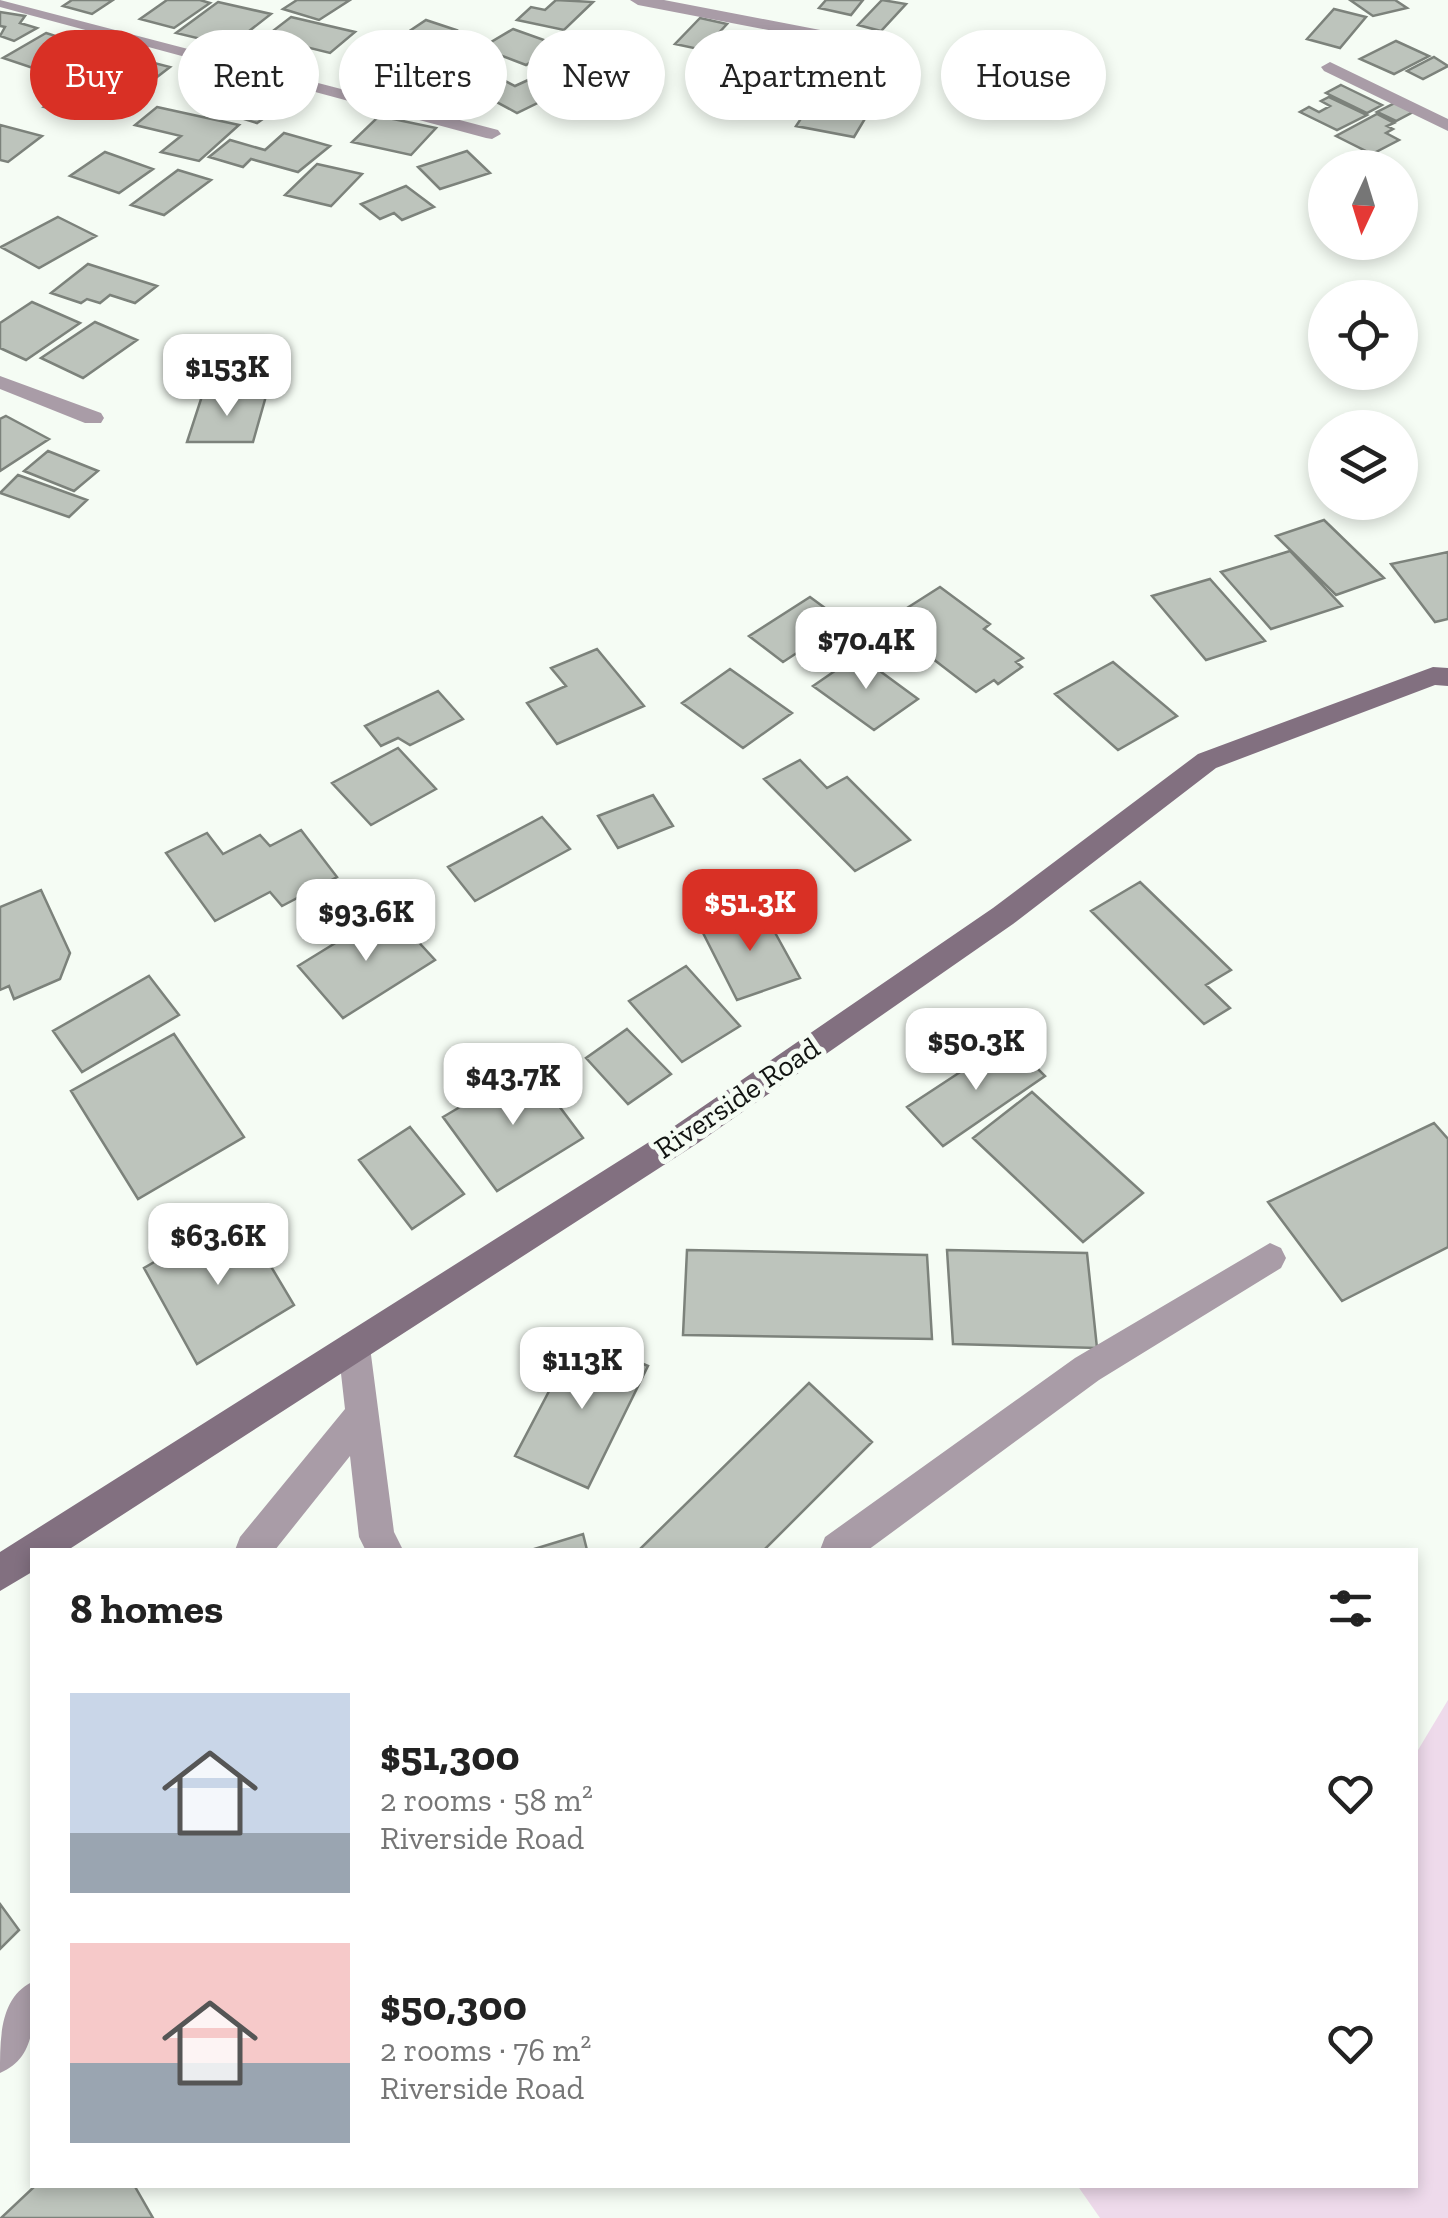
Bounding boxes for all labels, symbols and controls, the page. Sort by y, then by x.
chip: Buy [30,30,158,120]
chip: Rent [178,30,319,120]
chip: Filters [339,30,507,120]
chip: New [527,30,665,120]
chip: Apartment [685,30,921,120]
chip: House [941,30,1106,120]
north arrow [1308,150,1418,260]
map controls [1308,150,1418,520]
button: locate [1308,280,1418,390]
pin: $153K [157,334,297,419]
text: $153K [185,347,269,385]
button: layers [1308,410,1418,520]
pin: $70.4K [785,607,947,692]
text: $70.4K [817,620,915,658]
pin: $51.3K [669,869,831,954]
pin: $93.6K [285,879,447,964]
text: $51.3K [704,882,796,920]
text: $93.6K [318,892,414,930]
pin: $50.3K [895,1008,1057,1093]
text: $50.3K [928,1021,1024,1059]
street label: Riverside Road [648,1029,827,1166]
pin: $43.7K [432,1043,594,1128]
text: $43.7K [466,1056,560,1094]
pin: $63.6K [137,1203,299,1288]
text: $63.6K [170,1216,266,1254]
pin: $113K [512,1327,652,1412]
text: $113K [542,1340,622,1378]
icon: filters [1323,1581,1378,1636]
text: 8 homes [70,1583,223,1634]
text: $51,300 [380,1730,520,1781]
icon: home [150,1733,270,1853]
icon: heart [1323,1766,1378,1821]
text: 2 rooms · 58 m² [380,1781,593,1819]
text: Riverside Road [380,1819,584,1857]
text: $50,300 [380,1980,527,2031]
icon: home [150,1983,270,2103]
icon: heart [1323,2016,1378,2071]
text: 2 rooms · 76 m² [380,2031,591,2069]
text: Riverside Road [380,2069,584,2107]

